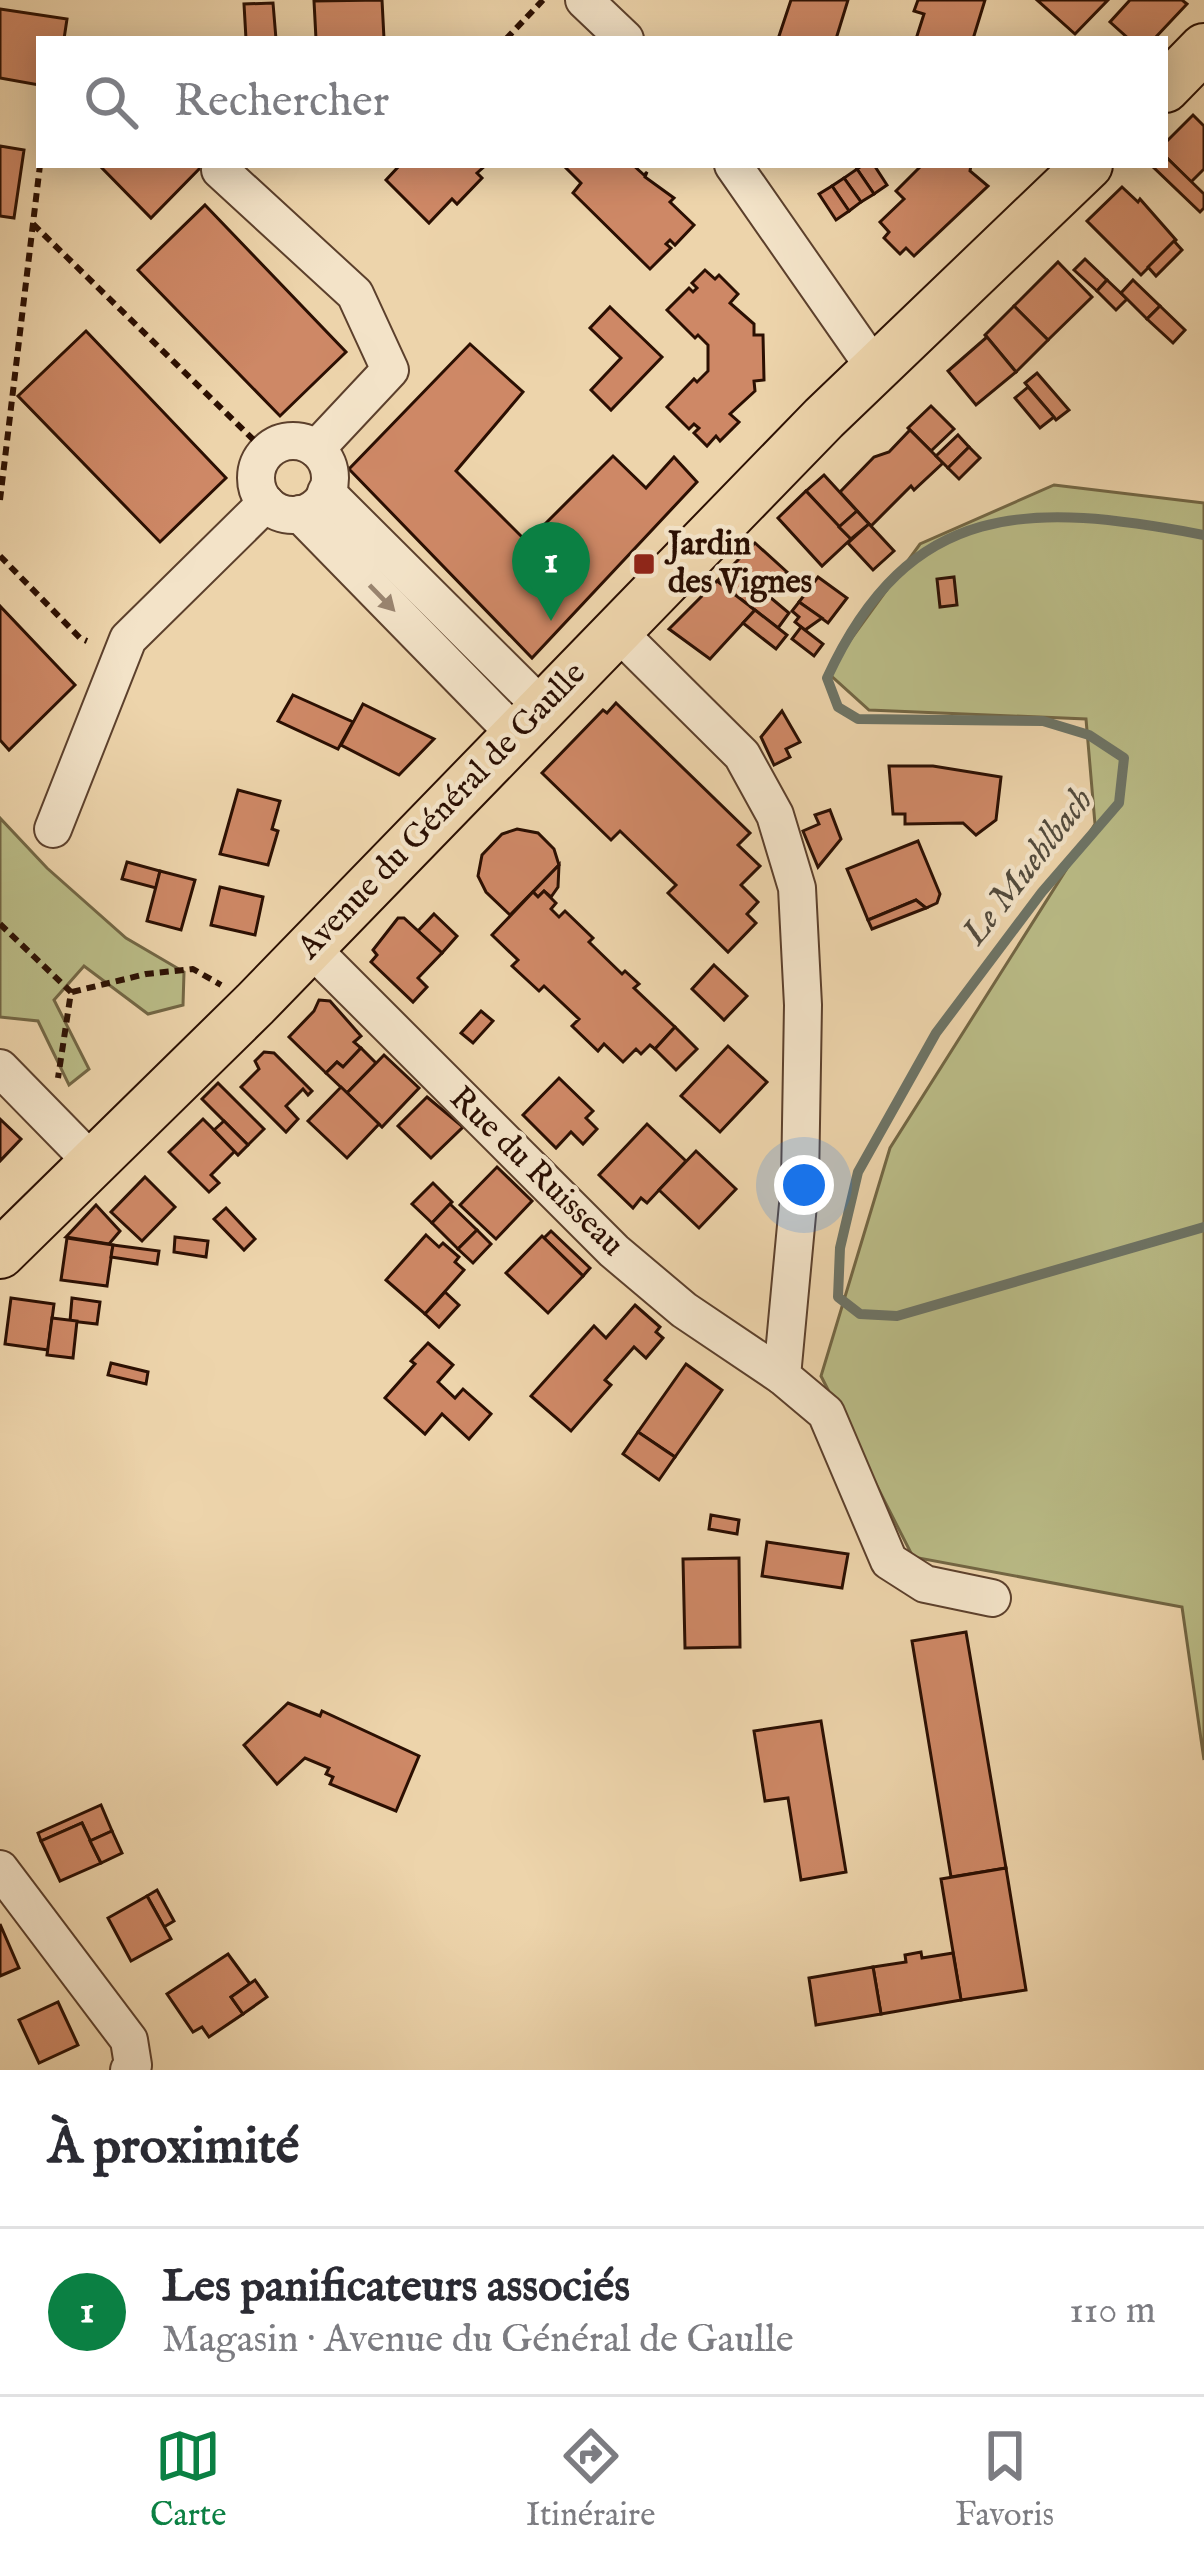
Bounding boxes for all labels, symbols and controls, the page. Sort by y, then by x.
search box [36,36,1168,168]
icon: search [78,69,144,135]
text: Rechercher [174,74,389,131]
pin: 1 [512,522,590,621]
place label: Jardin des Vignes [664,524,812,604]
marker: Jardin des Vignes [631,551,657,577]
one-way arrow [367,583,395,612]
street label: Avenue du Général de Gaulle [288,654,595,969]
water label: Le Muehlbach [952,779,1104,956]
street label: Rue du Ruisseau [440,1078,632,1266]
your location [774,1155,834,1215]
text: À proximité [48,2116,299,2181]
text: Les panificateurs associés [162,2259,630,2316]
text: 1 [80,2287,94,2336]
text: 110 m [1069,2287,1156,2336]
text: Magasin · Avenue du Général de Gaulle [162,2316,794,2365]
tab: Carte [150,2423,226,2537]
tab: Itinéraire [526,2423,655,2537]
tab: Favoris [955,2423,1054,2537]

